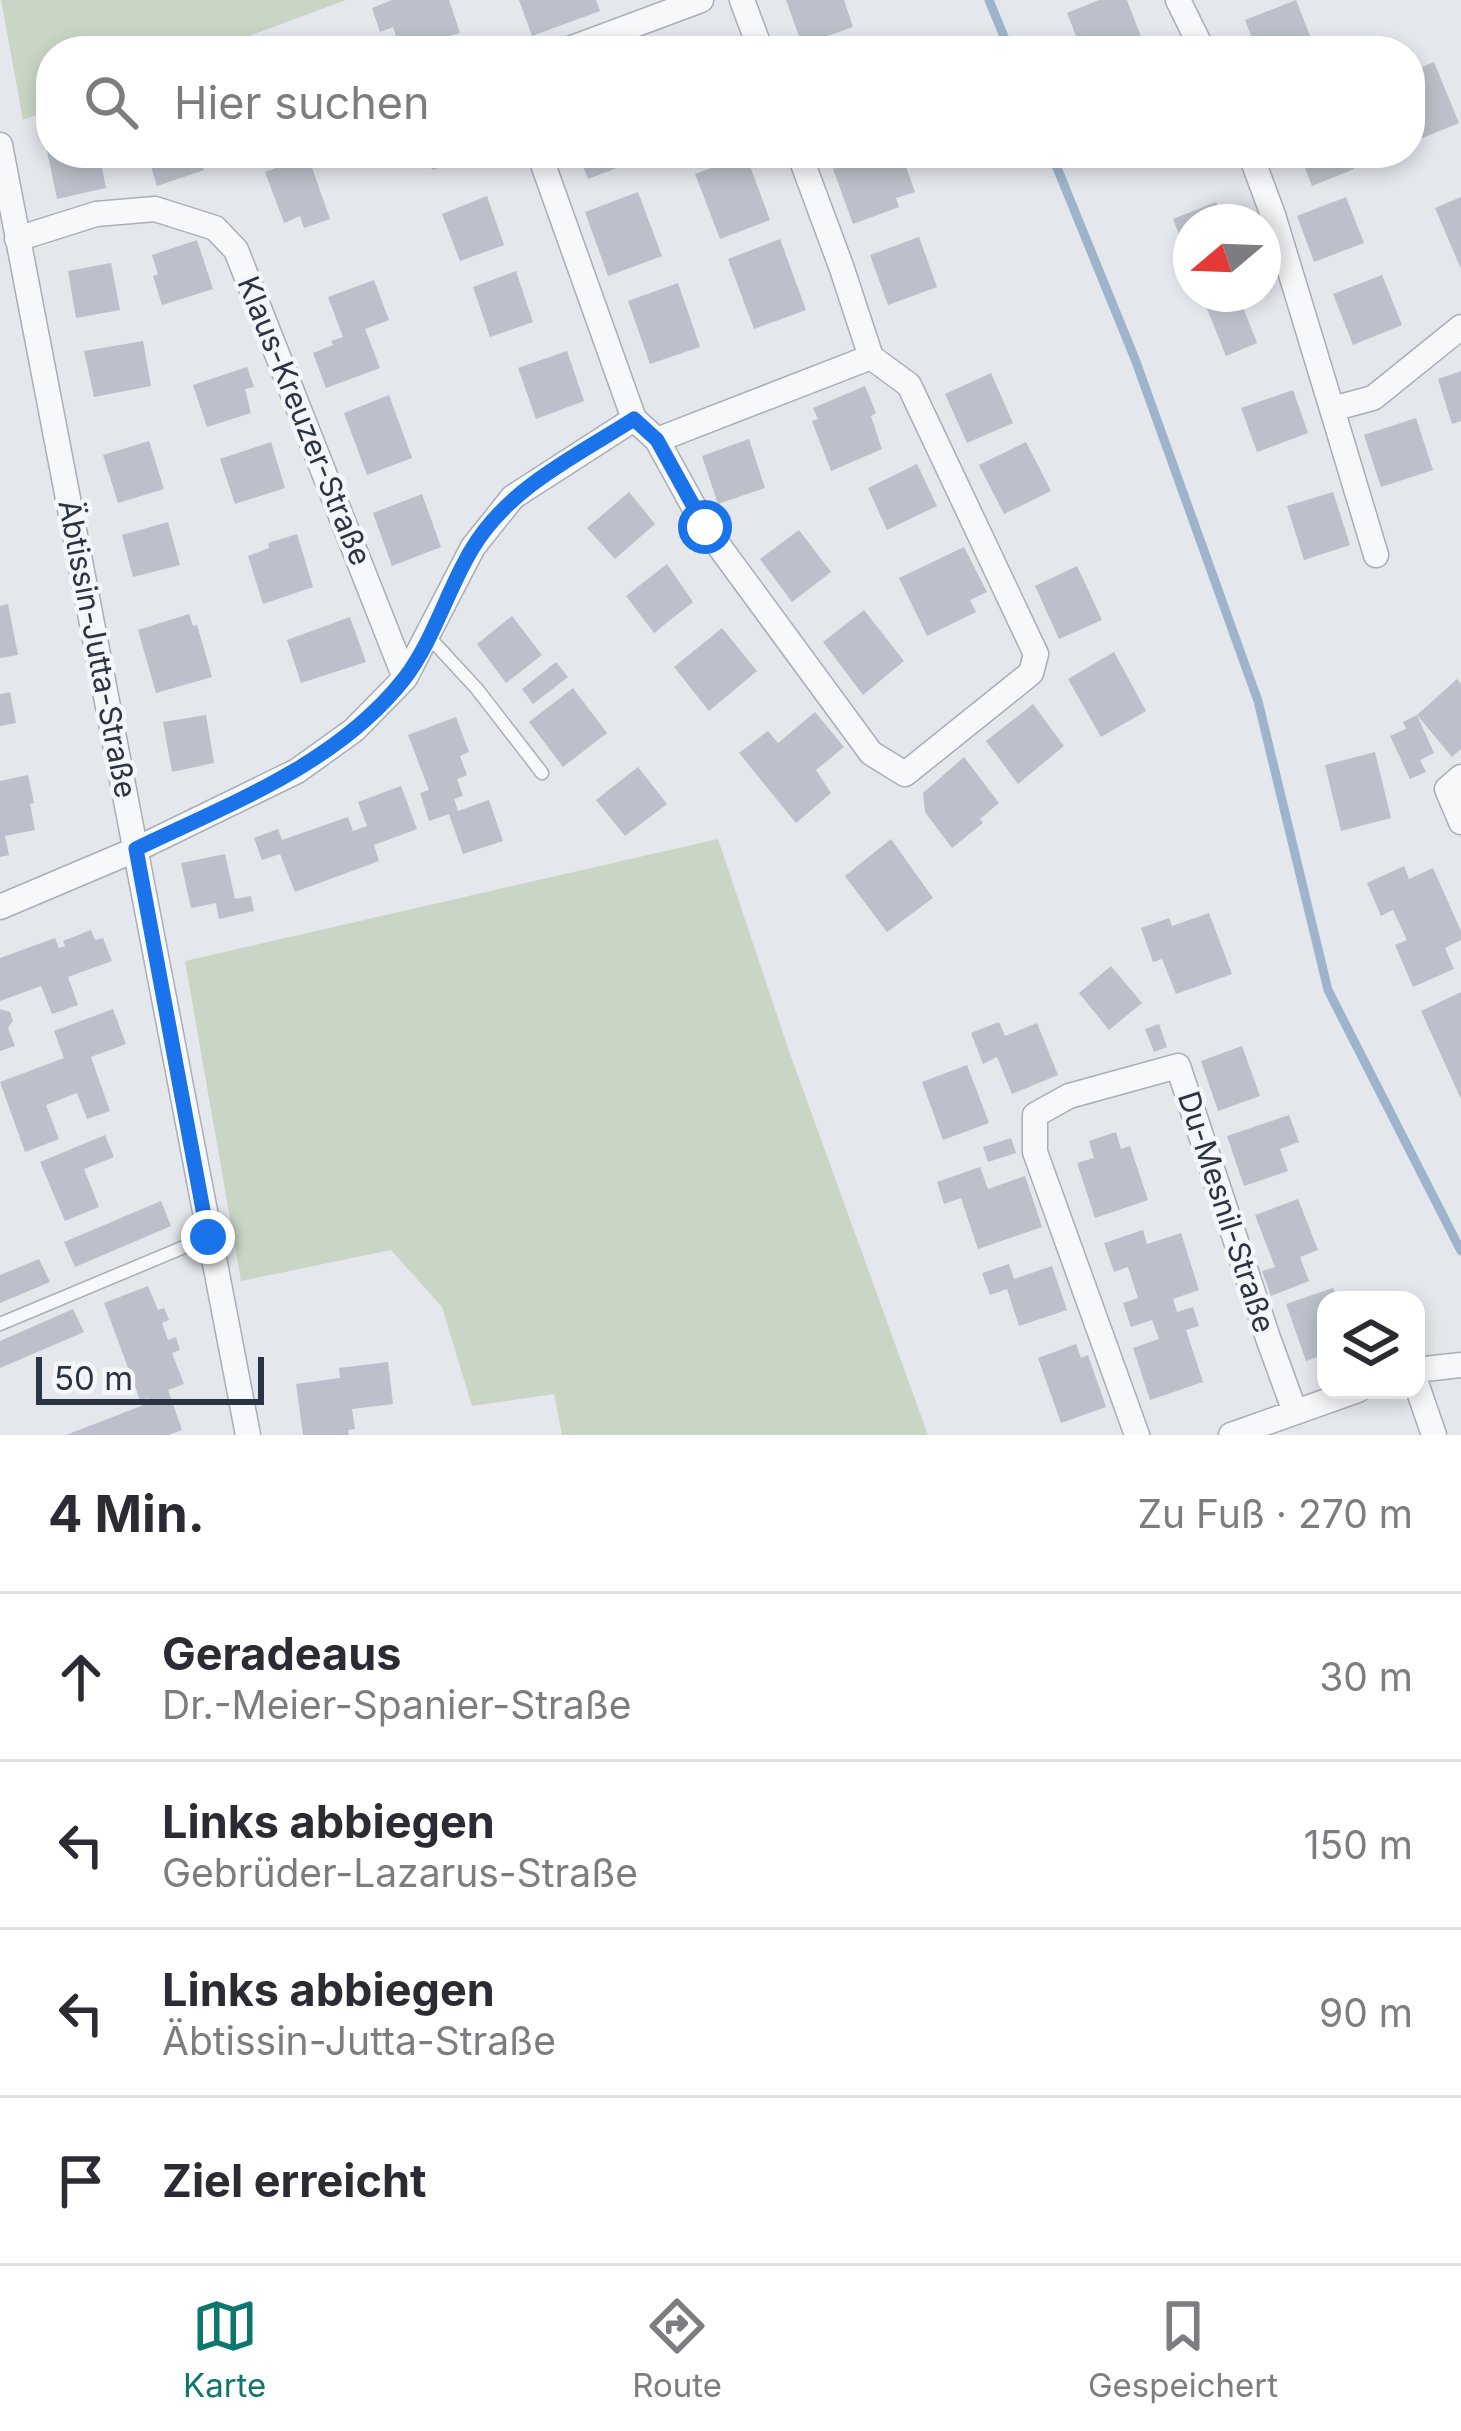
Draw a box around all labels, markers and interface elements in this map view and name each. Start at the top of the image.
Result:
search box [36,36,1425,168]
icon: search [78,69,144,135]
text: Hier suchen [174,75,430,130]
north arrow [1173,204,1281,312]
street label: Klaus-Kreuzer-Straße [230,271,379,570]
street label: Äbtissin-Jutta-Straße [51,497,145,801]
route start [678,500,732,554]
street label: Du-Mesnil-Straße [1171,1086,1283,1337]
route end [181,1210,235,1264]
map controls [1317,1291,1425,1399]
button: layers [1317,1291,1425,1399]
scale bar [36,1351,264,1404]
text: 50 m [54,1358,133,1398]
text: 4 Min. [48,1483,205,1544]
text: Zu Fuß · 270 m [1137,1490,1413,1537]
text: Geradeaus [162,1626,401,1681]
icon: ahead [48,1644,114,1710]
text: 30 m [1319,1653,1413,1700]
text: Dr.-Meier-Spanier-Straße [162,1681,631,1728]
text: Links abbiegen [162,1794,495,1849]
icon: left [48,1812,114,1878]
text: 150 m [1304,1821,1413,1868]
text: Gebrüder-Lazarus-Straße [162,1849,638,1896]
text: Links abbiegen [162,1962,495,2017]
icon: left [48,1980,114,2046]
text: 90 m [1319,1989,1413,2036]
text: Äbtissin-Jutta-Straße [162,2017,556,2064]
icon: arrive [48,2148,114,2214]
text: Ziel erreicht [162,2153,426,2208]
tab: Karte [183,2293,266,2405]
tab: Route [632,2293,722,2405]
tab: Gespeichert [1088,2293,1278,2405]

